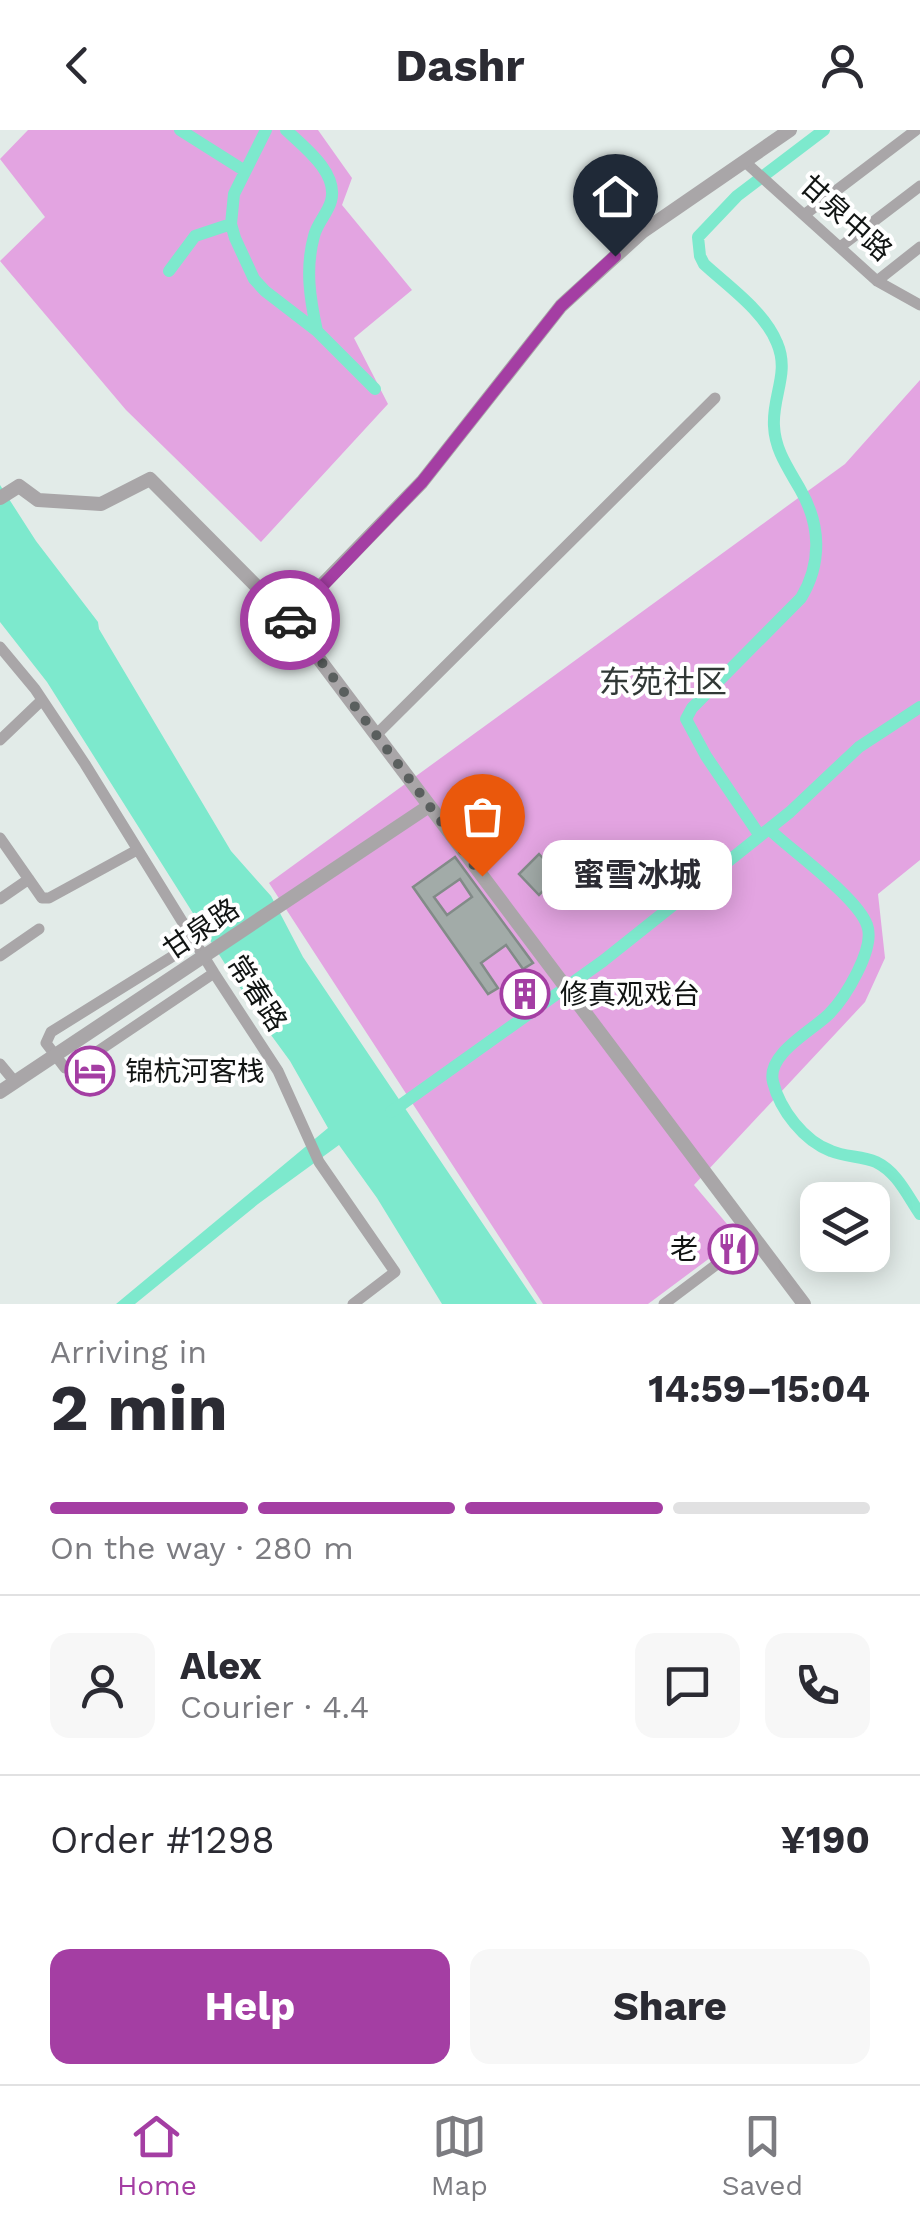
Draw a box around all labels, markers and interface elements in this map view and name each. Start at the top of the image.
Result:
icon: back [50,38,105,93]
icon: person [815,38,870,93]
text: Dashr [395,39,525,92]
pin [573,154,658,257]
street label: 甘泉中路 [793,168,899,268]
icon: home [588,169,643,224]
courier [240,570,340,670]
icon: car [263,593,318,648]
district label: 东苑社区 [599,663,727,701]
pin [440,774,525,877]
icon: bag [455,789,510,844]
callout: 蜜雪冰城 [542,841,732,911]
text: 蜜雪冰城 [573,856,701,894]
street label: 甘泉路 [157,892,245,966]
street label: 常春路 [220,949,294,1037]
building icon: 修真观戏台 [499,968,551,1020]
place label: 修真观戏台 [560,978,700,1011]
hotel icon: 锦杭河客栈 [64,1045,116,1097]
place label: 锦杭河客栈 [125,1055,265,1088]
map controls [800,1182,890,1272]
button: layers [800,1182,890,1272]
restaurant icon: 老 [707,1223,759,1275]
place label: 老 [670,1233,698,1266]
text: Arriving in [50,1333,207,1371]
text: 14:59–15:04 [648,1367,870,1411]
text: 2 min [50,1370,228,1446]
text: On the way · 280 m [50,1529,354,1567]
button: person [50,1633,155,1738]
button: chat [635,1633,740,1738]
button: phone [765,1633,870,1738]
text: Alex [180,1644,262,1688]
text: Courier · 4.4 [180,1688,369,1726]
text: Order #1298 [50,1818,275,1862]
text: ¥190 [780,1818,870,1862]
button: Help [50,1949,450,2064]
button: Share [470,1949,870,2064]
tab: Home [117,2109,197,2202]
tab: Map [431,2109,488,2202]
tab: Saved [722,2109,803,2202]

